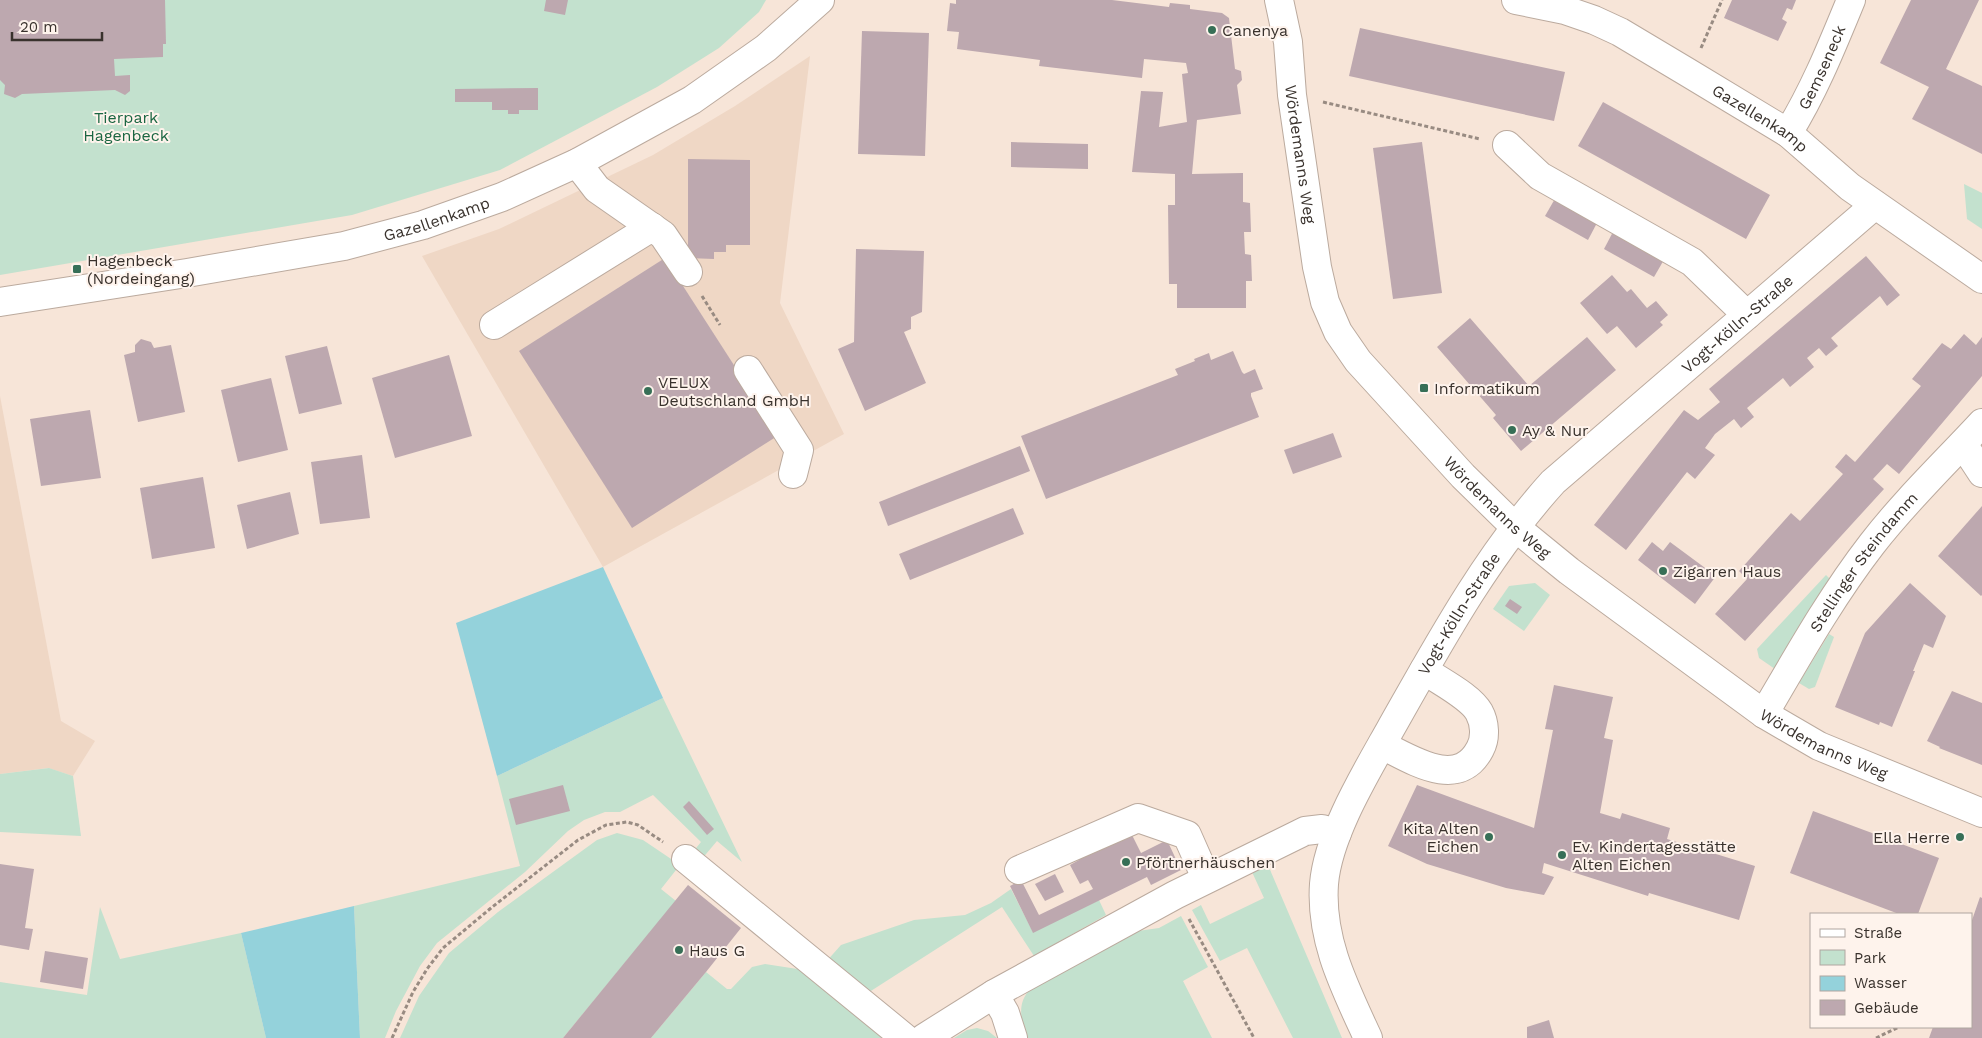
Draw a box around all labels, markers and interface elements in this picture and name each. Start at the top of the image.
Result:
scale bar [12,10,102,42]
text: 20 m [20,18,58,36]
place label: Canenya [1222,21,1288,40]
street label: Gemseneck [1794,22,1850,113]
marker: Canenya [1206,24,1218,36]
street label: Gazellenkamp [1709,81,1812,156]
street label: Wördemanns Weg [1281,84,1320,226]
park label: Tierpark Hagenbeck [83,108,169,145]
street label: Gazellenkamp [381,193,492,245]
place label: Hagenbeck (Nordeingang) [87,251,195,288]
marker: Hagenbeck (Nordeingang) [71,263,83,275]
street label: Vogt-Kölln-Straße [1678,271,1797,377]
place label: VELUX Deutschland GmbH [658,373,810,410]
place label: Informatikum [1434,379,1540,398]
marker: Informatikum [1418,382,1430,394]
marker: VELUX Deutschland GmbH [642,385,654,397]
place label: Ay & Nur [1522,421,1589,440]
marker: Ay & Nur [1506,424,1518,436]
street label: Wördemanns Weg [1440,453,1555,563]
street label: Stellinger Steindamm [1806,488,1922,636]
street label: Vogt-Kölln-Straße [1414,549,1504,679]
place label: Zigarren Haus [1673,562,1781,581]
marker: Zigarren Haus [1657,565,1669,577]
street label: Wördemanns Weg [1756,705,1891,783]
place label: Kita Alten Eichen [1403,819,1479,856]
place label: Ella Herre [1873,828,1950,847]
marker: Kita Alten Eichen [1483,831,1495,843]
marker: Ella Herre [1954,831,1966,843]
place label: Ev. Kindertagesstätte Alten Eichen [1572,837,1736,874]
marker: Ev. Kindertagesstätte Alten Eichen [1556,849,1568,861]
place label: Pförtnerhäuschen [1136,853,1275,872]
marker: Pförtnerhäuschen [1120,856,1132,868]
legend [1810,913,1972,1028]
text: Straße [1854,924,1902,942]
place label: Haus G [689,941,745,960]
marker: Haus G [673,944,685,956]
text: Park [1854,949,1887,967]
text: Wasser [1854,974,1907,992]
text: Gebäude [1854,999,1919,1017]

